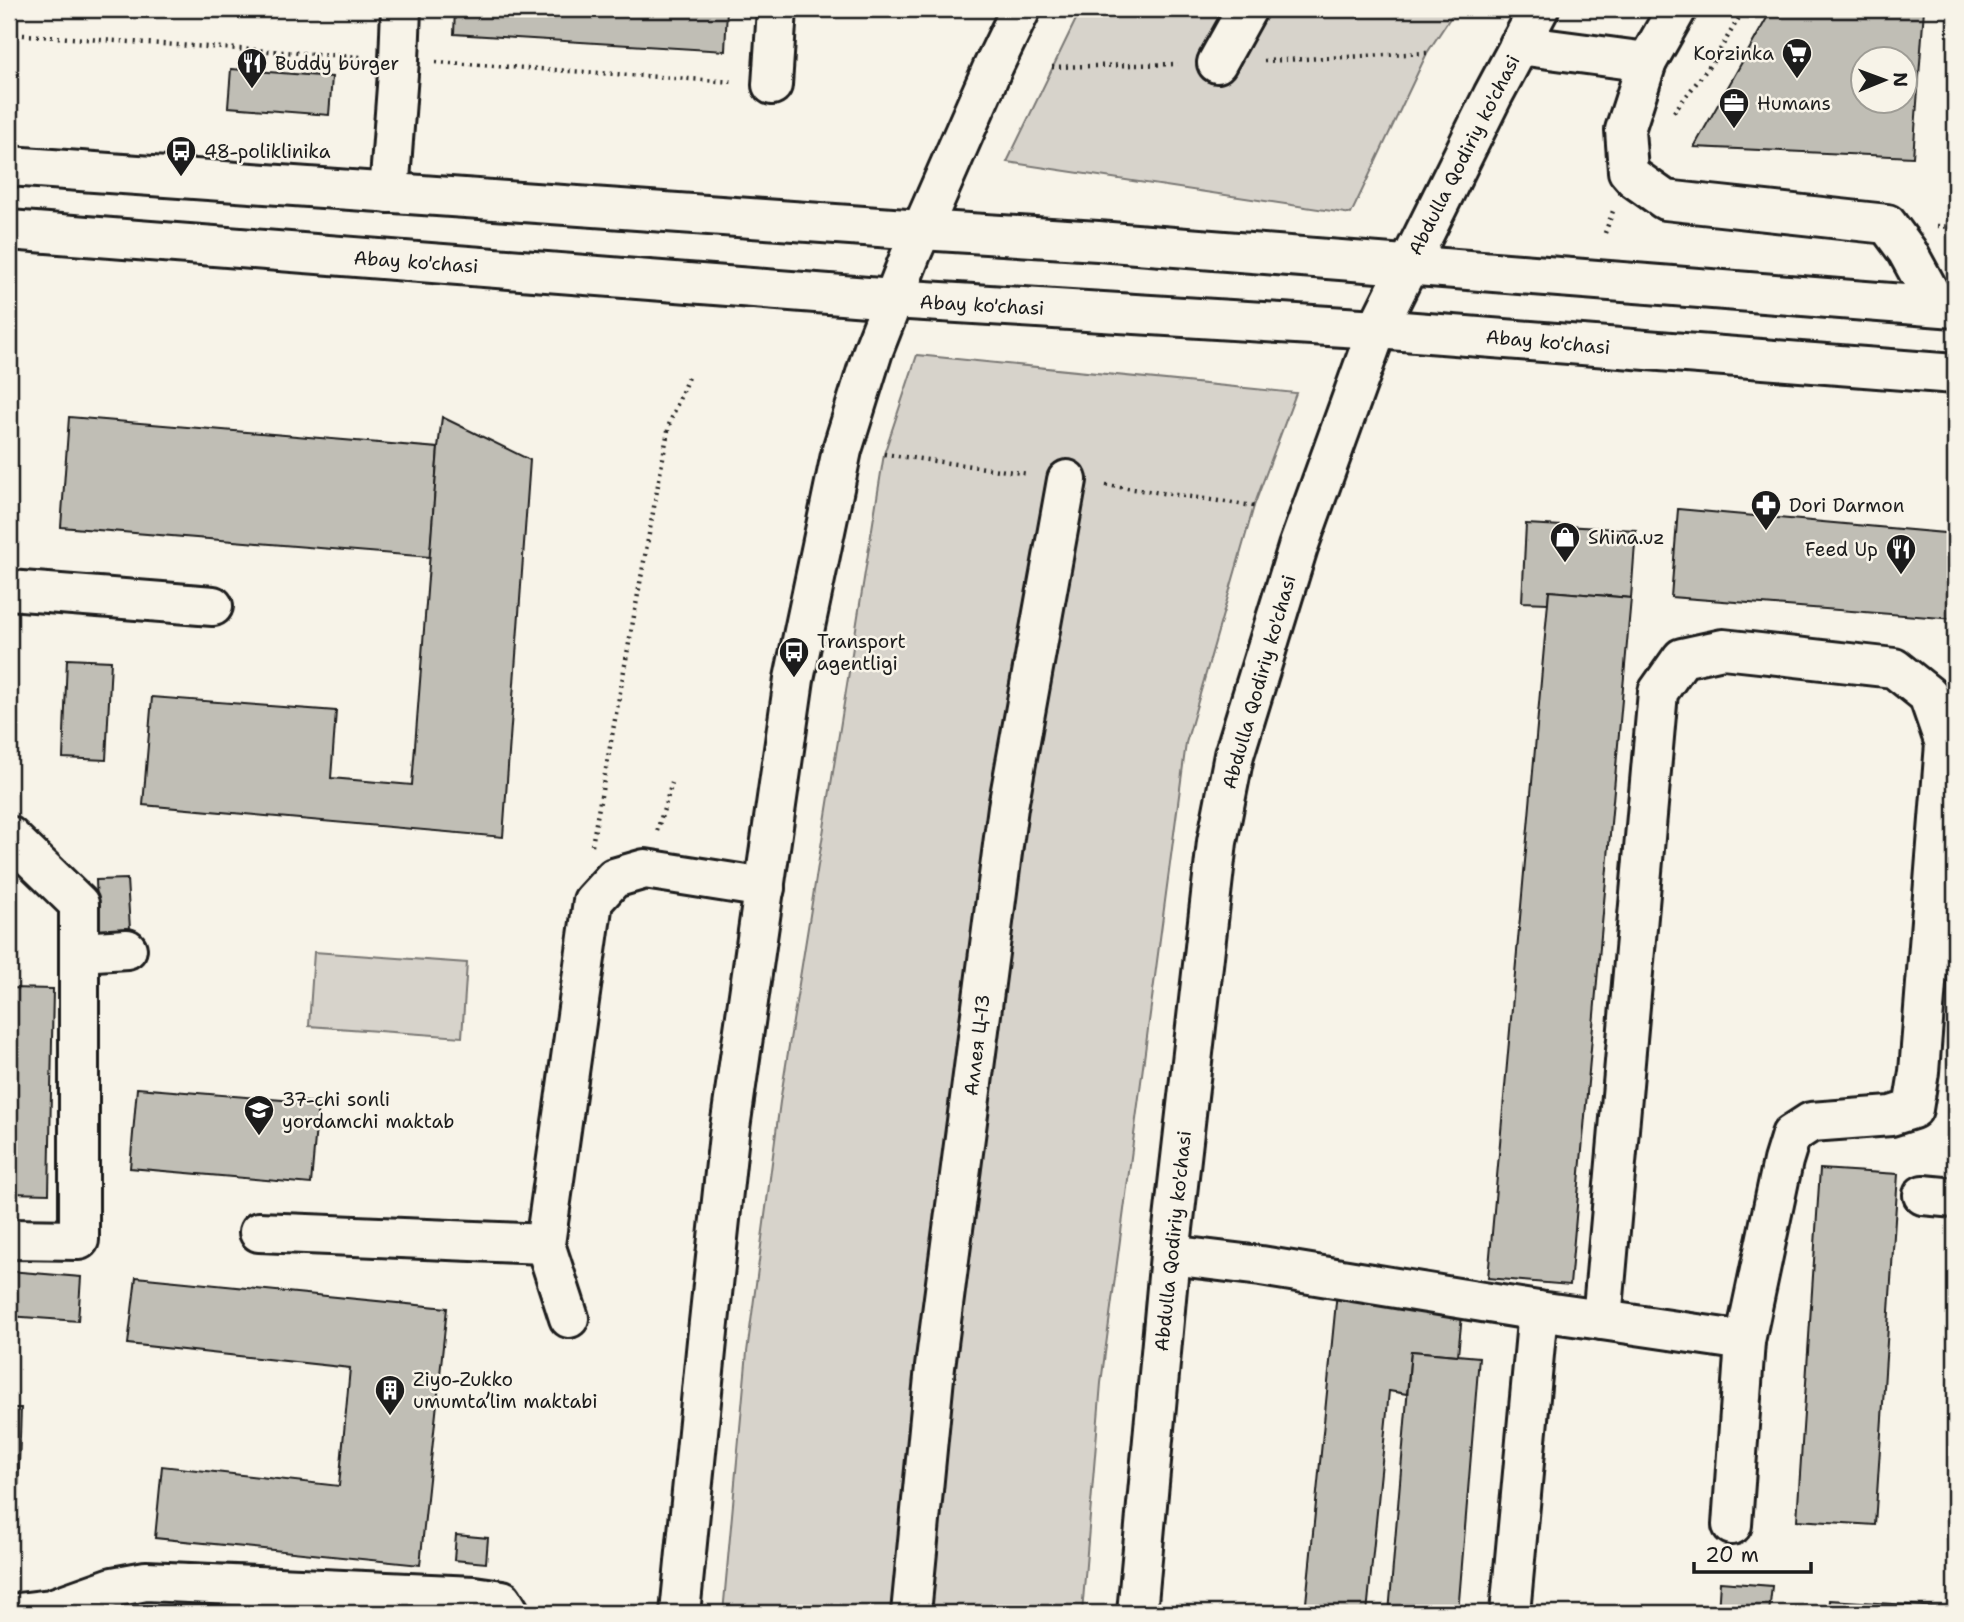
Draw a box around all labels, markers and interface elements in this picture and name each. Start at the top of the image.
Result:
supermarket icon: Korzinka [1780,36,1814,80]
place label: Korzinka [1693,41,1774,66]
restaurant icon: Buddy burger [235,46,269,90]
north arrow [1848,46,1918,116]
place label: Buddy burger [275,51,399,76]
street label: Abdulla Qodiriy ko'chasi [1403,51,1525,259]
text: N [1888,72,1913,87]
office icon: Humans [1717,86,1751,130]
place label: Humans [1757,91,1831,116]
bus stop icon: 48-poliklinika [164,134,198,178]
place label: 48-poliklinika [204,139,331,164]
street label: Abay ko'chasi [353,245,479,279]
street label: Abay ko'chasi [919,289,1045,321]
street label: Abay ko'chasi [1485,324,1611,360]
pharmacy icon: Dori Darmon [1749,488,1783,532]
place label: Dori Darmon [1789,493,1904,518]
shop icon: Shina.uz [1548,520,1582,564]
place label: Shina.uz [1588,525,1664,550]
restaurant icon: Feed Up [1884,532,1918,576]
place label: Feed Up [1805,537,1878,562]
street label: Abdulla Qodiriy ko'chasi [1216,572,1302,792]
place label: Transport agentligi [817,629,906,676]
bus stop icon: Transport agentligi [777,635,811,679]
street label: Аллея Ц-13 [958,993,996,1097]
place label: 37-chi sonli yordamchi maktab [282,1087,455,1134]
school or university icon: 37-chi sonli yordamchi maktab [242,1093,276,1137]
street label: Abdulla Qodiriy ko'chasi [1149,1129,1197,1353]
place label: Ziyo-Zukko umumta’lim maktabi [413,1367,598,1414]
building icon: Ziyo-Zukko umumta’lim maktabi [373,1373,407,1417]
scale bar [1694,1531,1812,1575]
text: 20 m [1705,1541,1759,1569]

